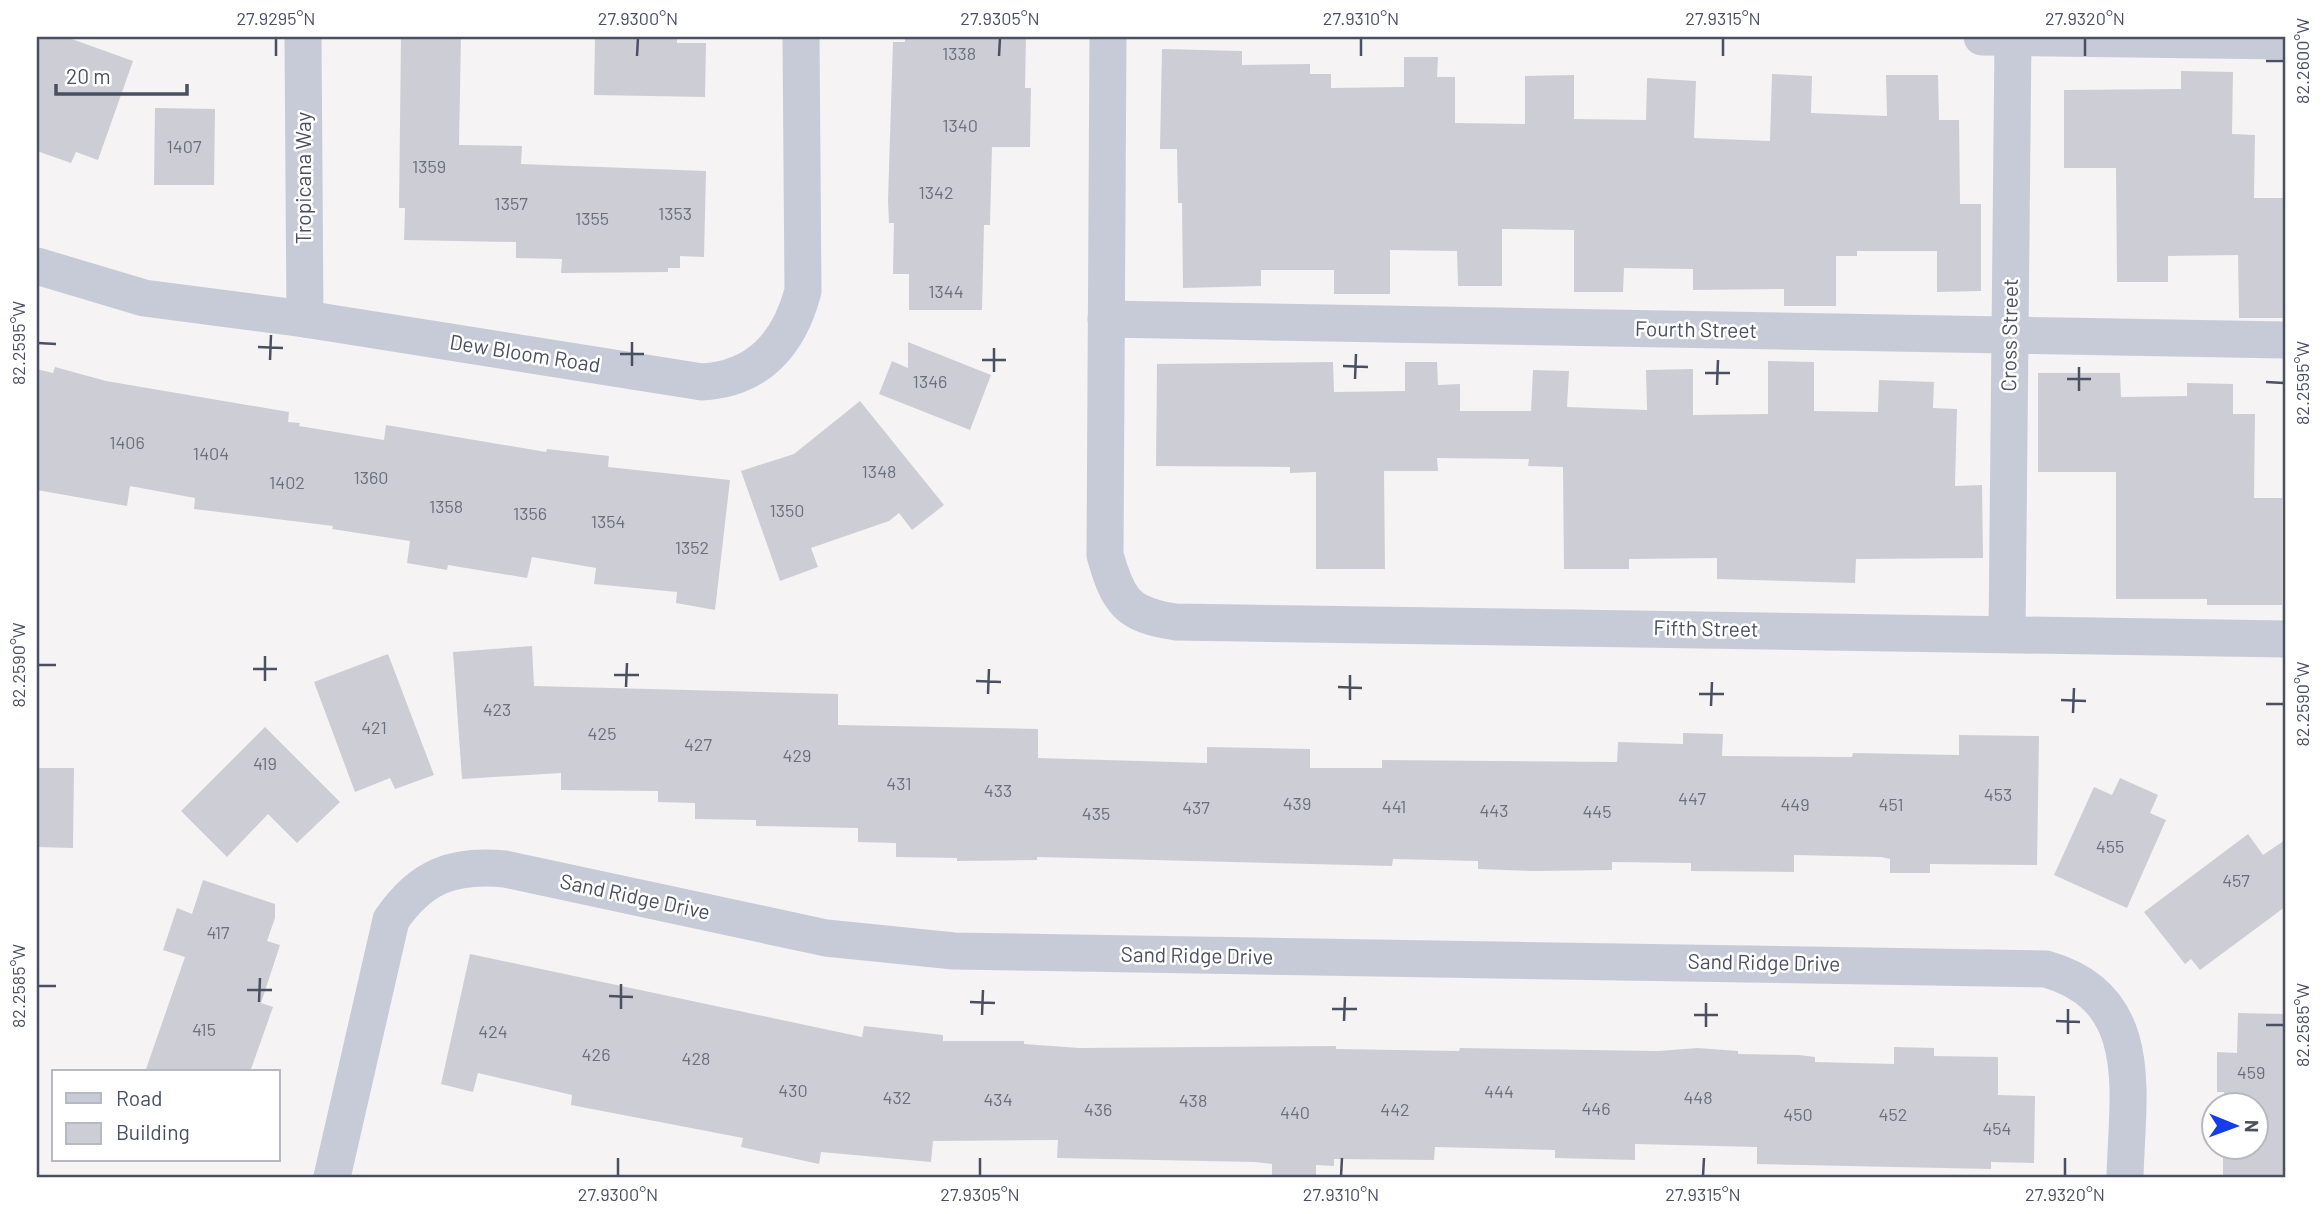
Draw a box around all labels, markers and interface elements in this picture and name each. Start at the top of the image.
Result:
text: 27.9295°N [236,7,316,29]
text: 27.9300°N [598,7,678,29]
text: 27.9305°N [960,7,1040,29]
text: 27.9310°N [1323,7,1399,29]
text: 27.9315°N [1685,7,1761,29]
text: 27.9320°N [2045,7,2125,29]
text: 82.2600°W [2291,18,2313,104]
house number: 1338 [942,42,976,64]
scale bar [56,52,187,96]
text: 20 m [66,63,111,88]
street label: Tropicana Way [290,111,315,244]
house number: 1340 [942,114,978,136]
house number: 1407 [167,135,202,157]
house number: 1359 [412,155,446,177]
house number: 1342 [918,181,954,203]
house number: 1357 [494,192,528,214]
house number: 1353 [658,202,692,224]
house number: 1355 [575,207,609,229]
street label: Cross Street [1995,278,2022,392]
house number: 1344 [928,280,964,302]
text: 82.2595°W [7,301,29,385]
street label: Fourth Street [1635,315,1757,342]
street label: Dew Bloom Road [448,328,602,377]
text: 82.2595°W [2291,341,2313,425]
house number: 1346 [913,370,947,392]
house number: 1406 [109,431,145,453]
house number: 1404 [193,442,229,464]
house number: 1348 [862,460,896,482]
house number: 1360 [353,466,389,488]
house number: 1402 [269,471,305,493]
house number: 1358 [429,495,463,517]
house number: 1350 [770,499,805,521]
house number: 1356 [513,502,547,524]
house number: 1354 [591,510,625,532]
house number: 1352 [675,536,709,558]
street label: Fifth Street [1653,614,1759,641]
text: 82.2590°W [7,622,29,708]
text: 82.2590°W [2291,661,2313,747]
house number: 423 [483,698,511,720]
house number: 421 [361,716,387,738]
house number: 425 [588,722,616,744]
house number: 427 [684,733,713,755]
house number: 429 [783,744,811,766]
house number: 419 [253,752,277,774]
house number: 431 [886,772,912,794]
house number: 433 [984,779,1012,801]
house number: 453 [1984,783,2012,805]
house number: 447 [1678,787,1706,809]
house number: 439 [1283,792,1311,814]
house number: 449 [1780,793,1810,815]
house number: 451 [1879,793,1903,815]
house number: 441 [1382,795,1406,817]
house number: 437 [1182,796,1210,818]
house number: 443 [1479,799,1509,821]
house number: 445 [1582,800,1612,822]
house number: 435 [1082,802,1110,824]
house number: 455 [2096,835,2124,857]
street label: Sand Ridge Drive [558,867,713,924]
house number: 457 [2222,869,2250,891]
house number: 417 [206,921,230,943]
street label: Sand Ridge Drive [1120,941,1274,968]
text: 82.2585°W [7,944,29,1028]
street label: Sand Ridge Drive [1687,948,1841,975]
text: 82.2585°W [2291,983,2313,1067]
house number: 415 [192,1018,216,1040]
house number: 424 [478,1020,508,1042]
house number: 426 [582,1043,610,1065]
house number: 428 [682,1047,710,1069]
house number: 459 [2237,1061,2265,1083]
legend [52,1070,280,1162]
house number: 430 [778,1079,808,1101]
house number: 444 [1484,1080,1514,1102]
text: Road [116,1085,162,1110]
house number: 432 [883,1086,911,1108]
house number: 448 [1683,1086,1713,1108]
house number: 434 [983,1088,1013,1110]
house number: 438 [1179,1089,1207,1111]
north arrow [2200,1092,2270,1162]
house number: 446 [1581,1097,1611,1119]
house number: 436 [1084,1098,1112,1120]
house number: 442 [1380,1098,1410,1120]
house number: 440 [1280,1101,1310,1123]
house number: 450 [1783,1103,1813,1125]
house number: 452 [1879,1103,1907,1125]
house number: 454 [1982,1117,2012,1139]
text: Building [116,1119,190,1144]
text: N [2241,1120,2264,1133]
text: 27.9300°N [578,1183,658,1205]
text: 27.9305°N [940,1183,1020,1205]
text: 27.9310°N [1303,1183,1379,1205]
text: 27.9315°N [1665,1183,1741,1205]
text: 27.9320°N [2025,1183,2105,1205]

